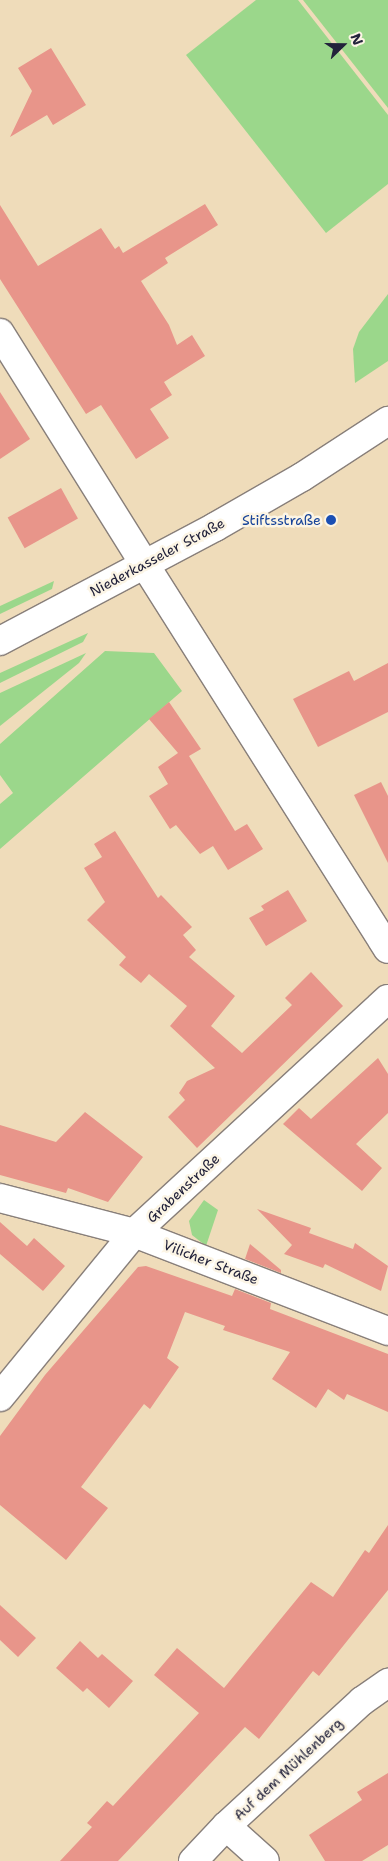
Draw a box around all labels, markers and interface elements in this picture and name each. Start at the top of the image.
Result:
north arrow [318,20,368,70]
text: N [346,31,367,48]
place label: Stiftsstraße [242,512,321,528]
street label: Niederkasseler Straße [87,514,227,600]
marker: Stiftsstraße [325,514,337,526]
street label: Grabenstraße [143,1150,223,1226]
street label: Vilicher Straße [161,1236,261,1288]
street label: Auf dem Mühlenberg [230,1714,346,1824]

